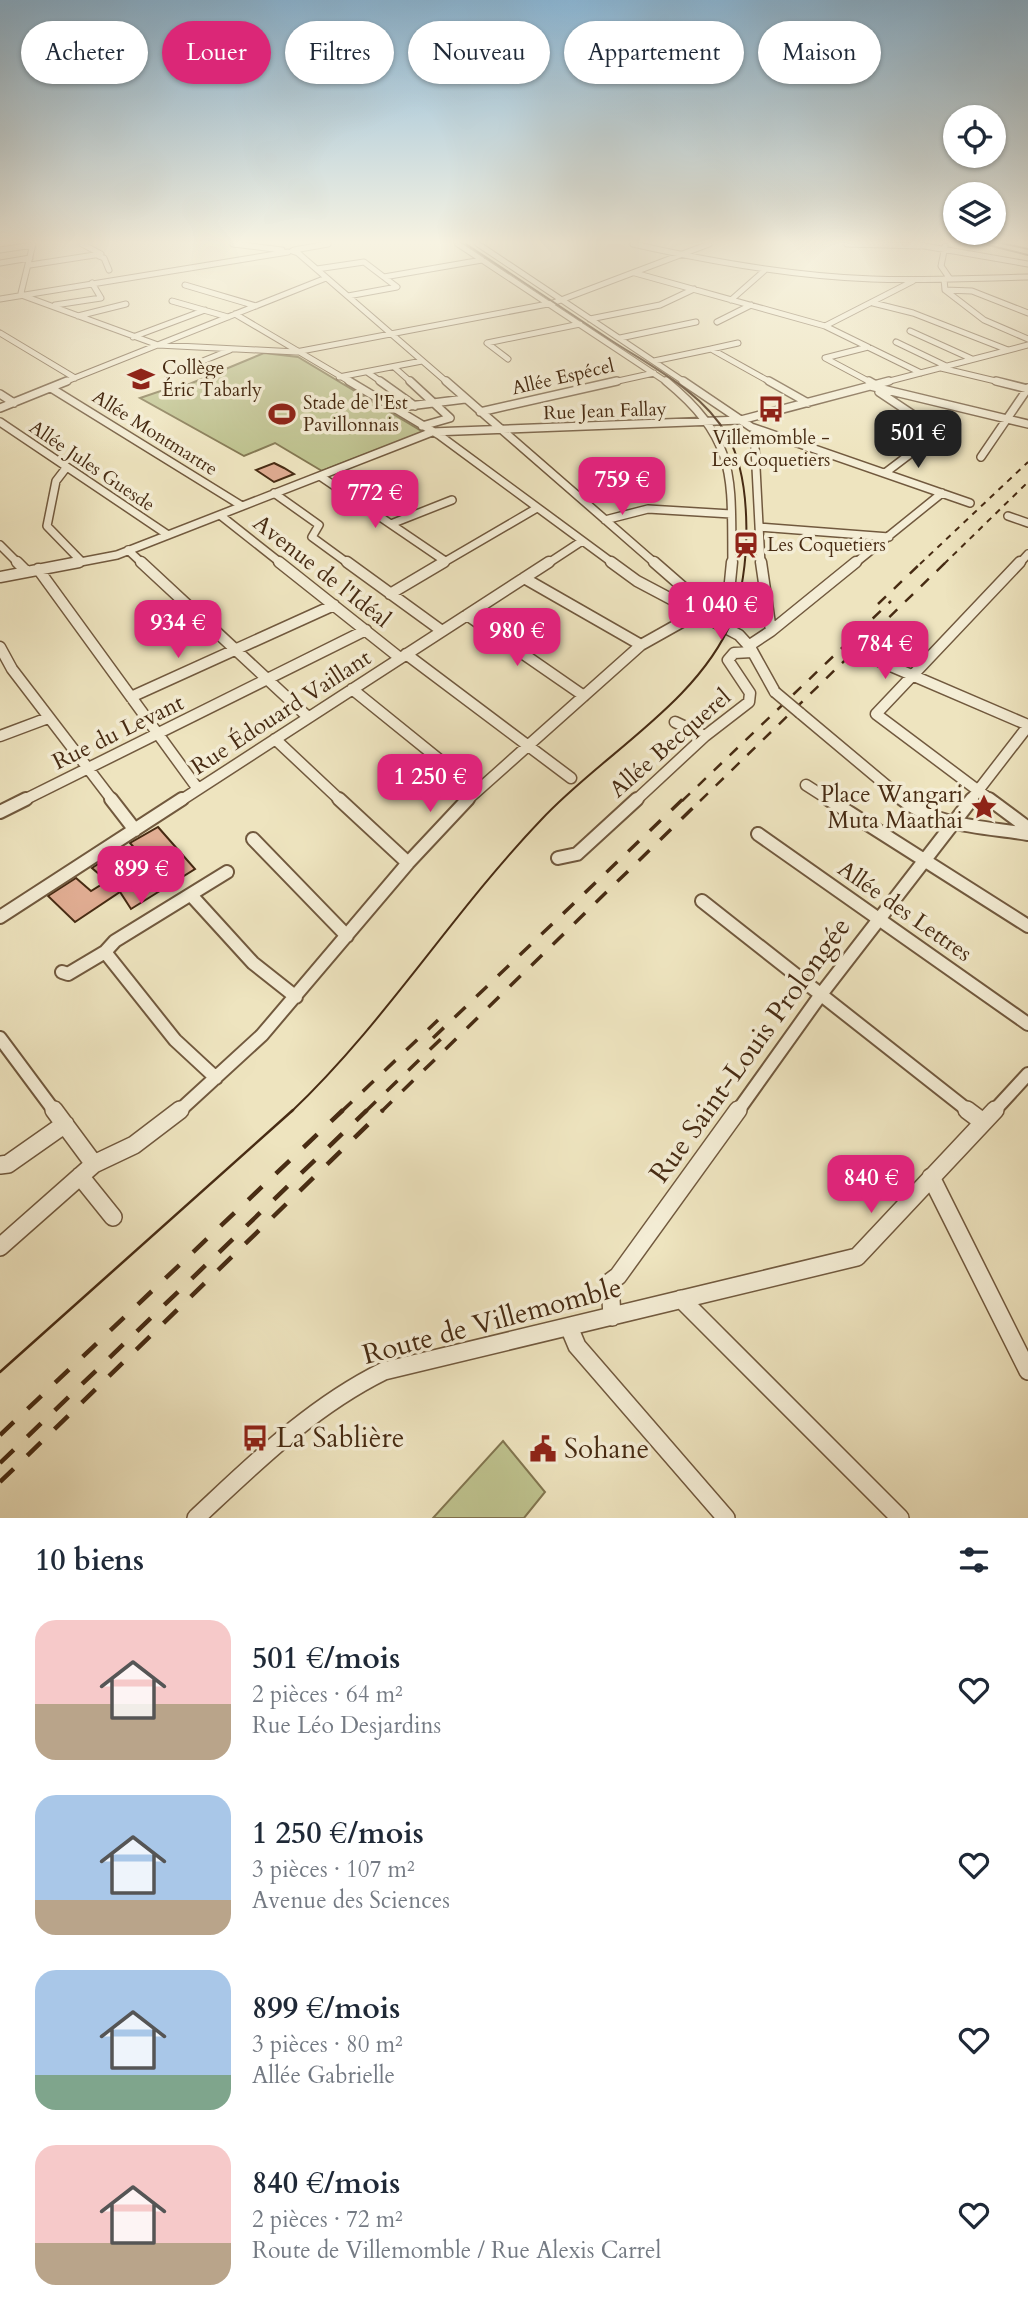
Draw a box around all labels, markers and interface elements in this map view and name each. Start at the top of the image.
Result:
chip: Acheter [21,21,148,84]
chip: Louer [162,21,271,84]
chip: Filtres [285,21,394,84]
chip: Nouveau [408,21,550,84]
chip: Appartement [564,21,744,84]
chip: Maison [758,21,881,84]
map controls [943,105,1006,245]
button: locate [943,105,1006,168]
button: layers [943,182,1006,245]
street label: Allée Espécel [509,353,617,401]
place label: Collège Éric Tabarly [162,355,262,403]
school or university icon: Collège Éric Tabarly [126,364,156,394]
street label: Allée Montmartre [87,384,223,482]
place label: Stade de l'Est Pavillonnais [303,390,408,438]
bus stop icon: Villemomble - Les Coquetiers [756,394,786,424]
street label: Rue Jean Fallay [543,396,667,426]
sports icon: Stade de l'Est Pavillonnais [267,399,297,429]
pin: 501 € [869,410,967,470]
street label: Allée Jules Guesde [24,414,160,518]
text: 501 € [890,417,946,448]
place label: Villemomble - Les Coquetiers [712,425,830,473]
pin: 759 € [573,458,671,517]
text: 759 € [594,464,650,495]
pin: 772 € [326,470,424,530]
text: 772 € [347,477,403,508]
street label: Avenue de l'Idéal [247,507,397,635]
station icon: Les Coquetiers [731,530,761,560]
place label: Les Coquetiers [767,532,886,558]
pin: 1 040 € [656,582,786,642]
text: 1 040 € [684,589,758,620]
pin: 934 € [129,600,227,660]
text: 934 € [150,607,206,638]
pin: 980 € [468,608,566,668]
text: 980 € [489,615,545,646]
pin: 784 € [836,622,934,681]
text: 784 € [857,628,913,659]
street label: Rue Édouard Vaillant [185,642,377,782]
street label: Allée Becquerel [603,681,738,804]
street label: Rue du Levant [47,687,189,777]
pin: 1 250 € [365,754,495,814]
text: 1 250 € [393,761,467,792]
place label: Place Wangari Muta Maathai [820,779,963,836]
place icon: Place Wangari Muta Maathai [969,792,999,822]
pin: 899 € [92,846,190,906]
text: 899 € [113,853,169,884]
street label: Allée des Lettres [832,853,978,969]
street label: Rue Saint-Louis Prolongée [641,910,859,1190]
pin: 840 € [822,1156,920,1215]
text: 840 € [843,1162,899,1193]
street label: Route de Villemomble [358,1268,626,1374]
place label: La Sablière [276,1419,404,1457]
bus stop icon: La Sablière [240,1423,270,1453]
place label: Sohane [564,1430,649,1468]
public building icon: Sohane [528,1434,558,1464]
text: 10 biens [35,1540,144,1581]
icon: filters [955,1541,993,1579]
text: 501 €/mois [252,1638,400,1679]
icon: home [91,1648,175,1732]
icon: heart [955,1671,993,1709]
text: 2 pièces · 64 m² [252,1679,403,1710]
text: Rue Léo Desjardins [252,1710,441,1741]
text: 1 250 €/mois [252,1813,424,1854]
icon: home [91,1823,175,1907]
icon: heart [955,1846,993,1884]
text: 3 pièces · 107 m² [252,1854,415,1885]
text: Avenue des Sciences [252,1885,450,1916]
text: 899 €/mois [252,1988,400,2029]
icon: home [91,1998,175,2082]
icon: heart [955,2021,993,2059]
text: 3 pièces · 80 m² [252,2029,403,2060]
text: Allée Gabrielle [252,2060,395,2091]
text: 840 €/mois [252,2163,400,2204]
icon: home [91,2173,175,2257]
icon: heart [955,2196,993,2234]
text: 2 pièces · 72 m² [252,2204,403,2235]
text: Route de Villemomble / Rue Alexis Carrel [252,2235,661,2266]

